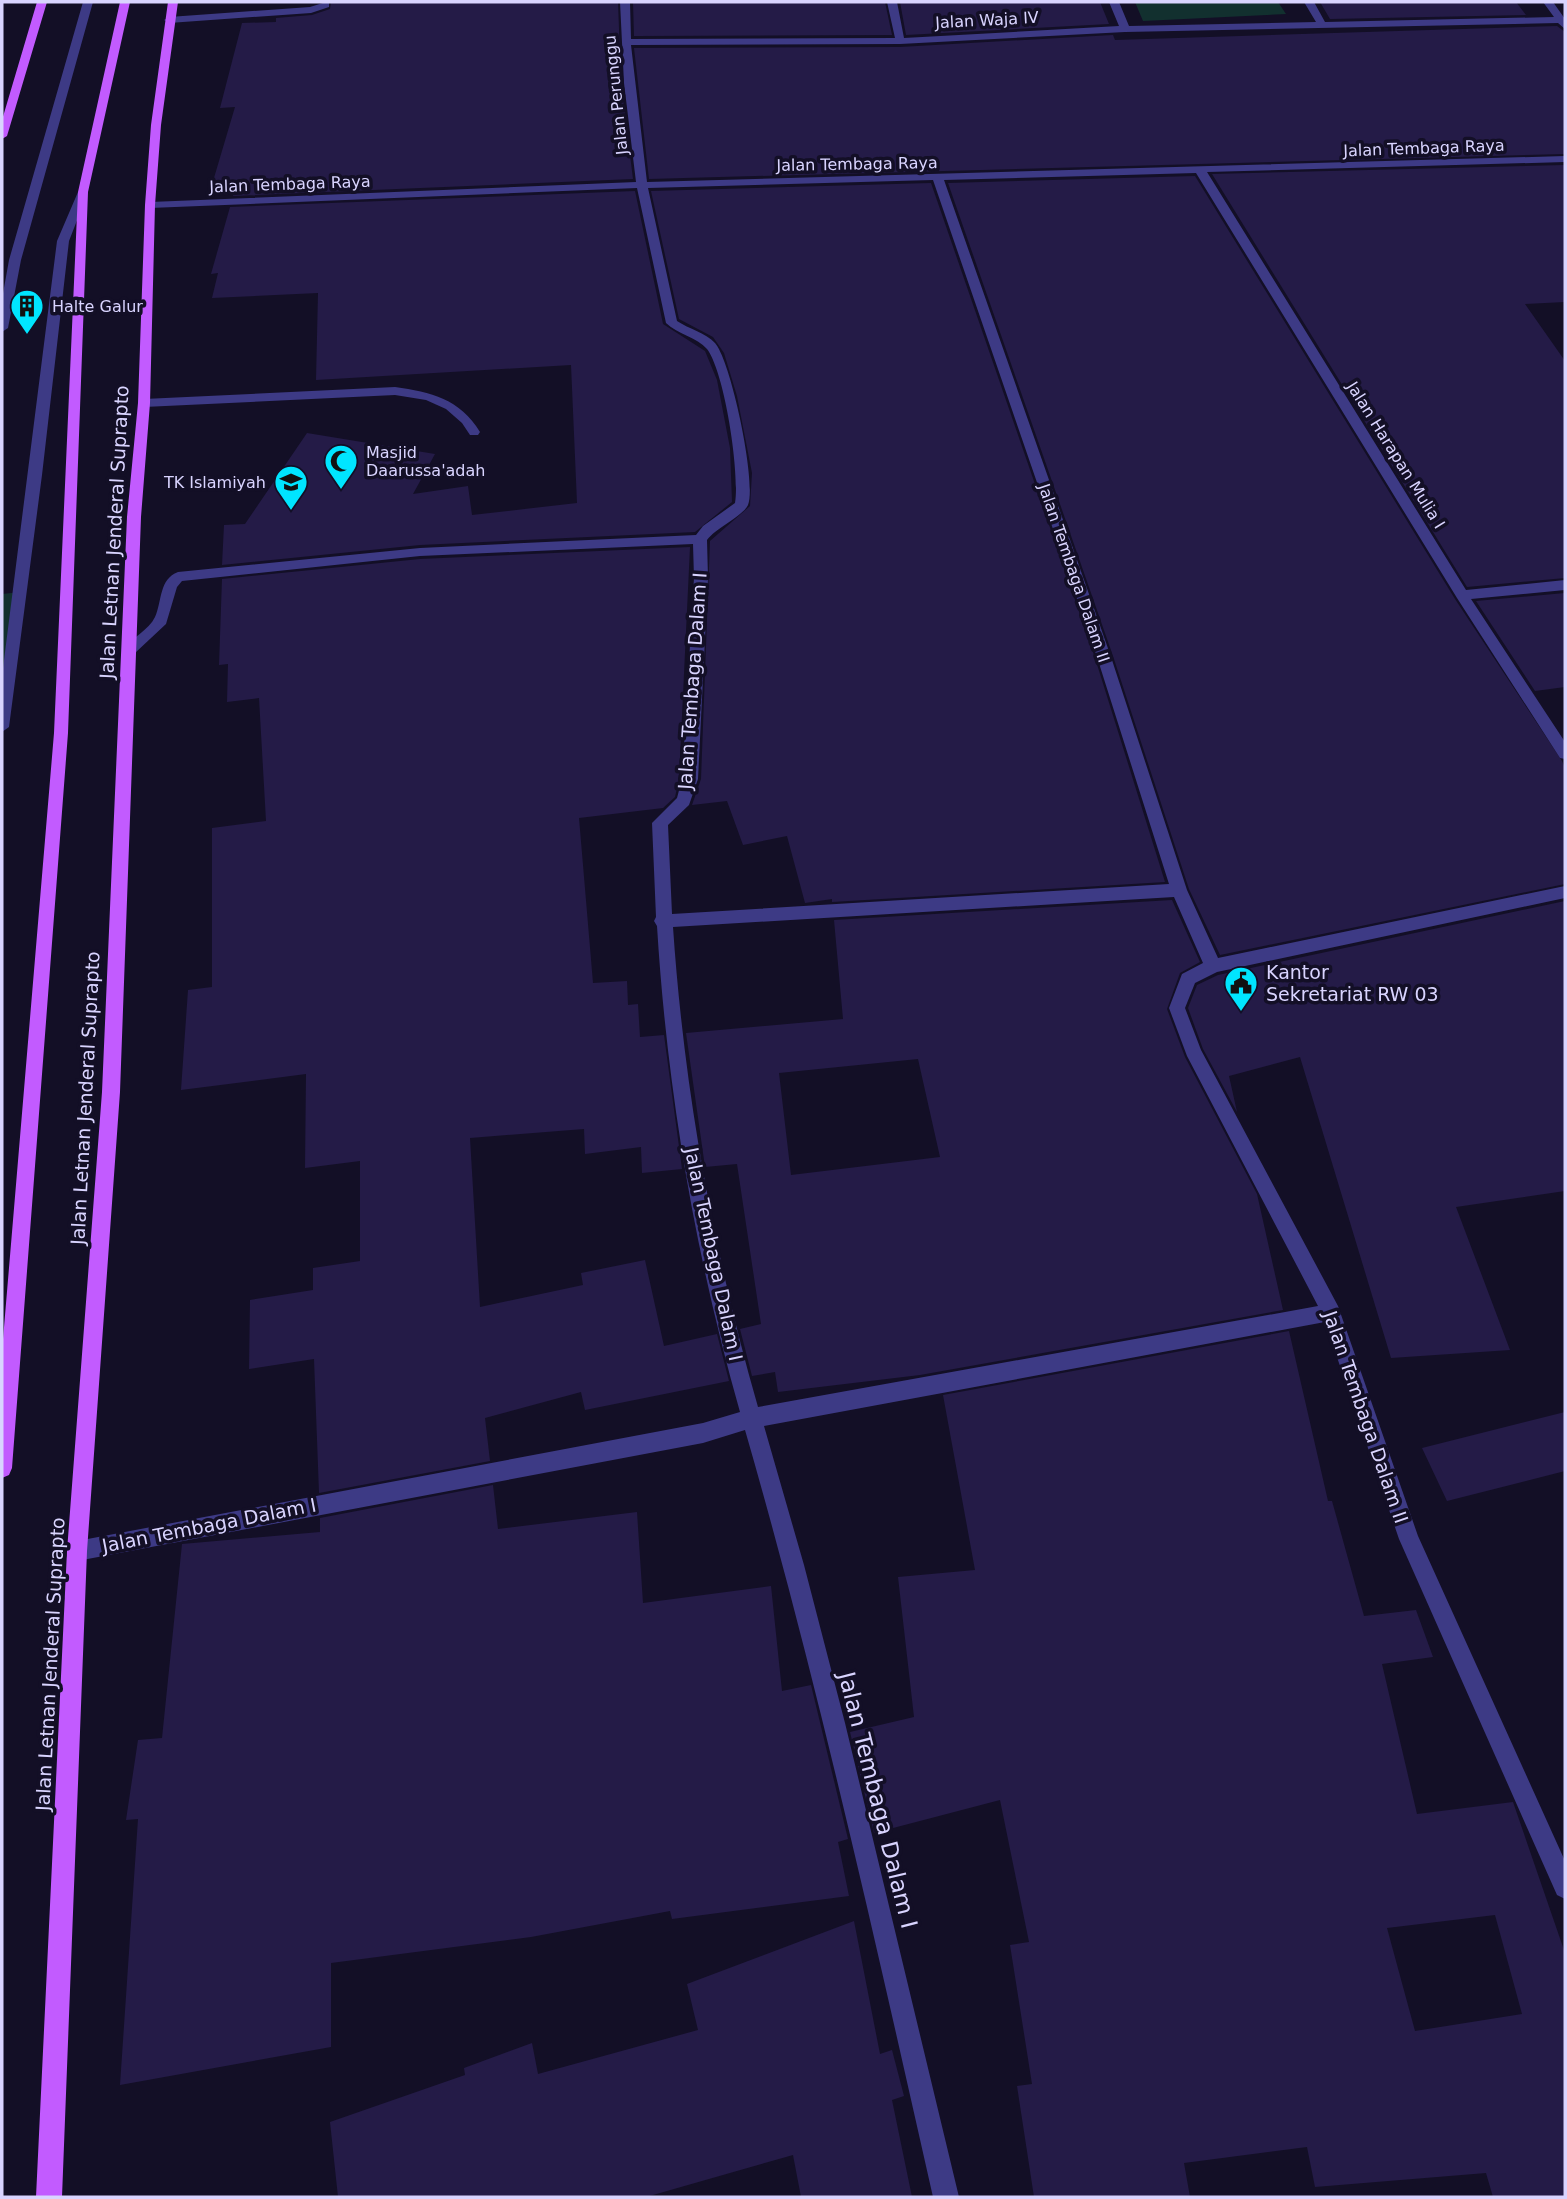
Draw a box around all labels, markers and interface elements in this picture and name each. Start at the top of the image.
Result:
street label: Jalan Waja IV [934,8,1039,32]
street label: Jalan Perunggu [600,34,632,157]
street label: Jalan Tembaga Raya [1342,136,1505,160]
street label: Jalan Tembaga Raya [775,153,938,175]
street label: Jalan Tembaga Raya [208,172,371,196]
building icon: Halte Galur [8,287,46,336]
place label: Halte Galur [52,297,143,316]
street label: Jalan Harapan Mulia I [1342,377,1449,532]
street label: Jalan Letnan Jenderal Suprapto [95,385,133,680]
mosque icon: Masjid Daarussa'adah [322,442,360,491]
place label: Masjid Daarussa'adah [366,443,485,480]
school or university icon: TK Islamiyah [272,463,310,512]
place label: TK Islamiyah [163,473,266,492]
street label: Jalan Tembaga Dalam II [1034,480,1114,665]
street label: Jalan Tembaga Dalam I [673,572,711,791]
street label: Jalan Letnan Jenderal Suprapto [66,951,104,1246]
place label: Kantor Sekretariat RW 03 [1266,961,1439,1005]
public building icon: Kantor Sekretariat RW 03 [1222,964,1260,1013]
street label: Jalan Tembaga Dalam I [680,1144,747,1363]
street label: Jalan Tembaga Dalam II [1319,1307,1413,1526]
street label: Jalan Tembaga Dalam I [99,1493,318,1557]
street label: Jalan Letnan Jenderal Suprapto [31,1517,69,1812]
street label: Jalan Tembaga Dalam I [833,1667,922,1931]

